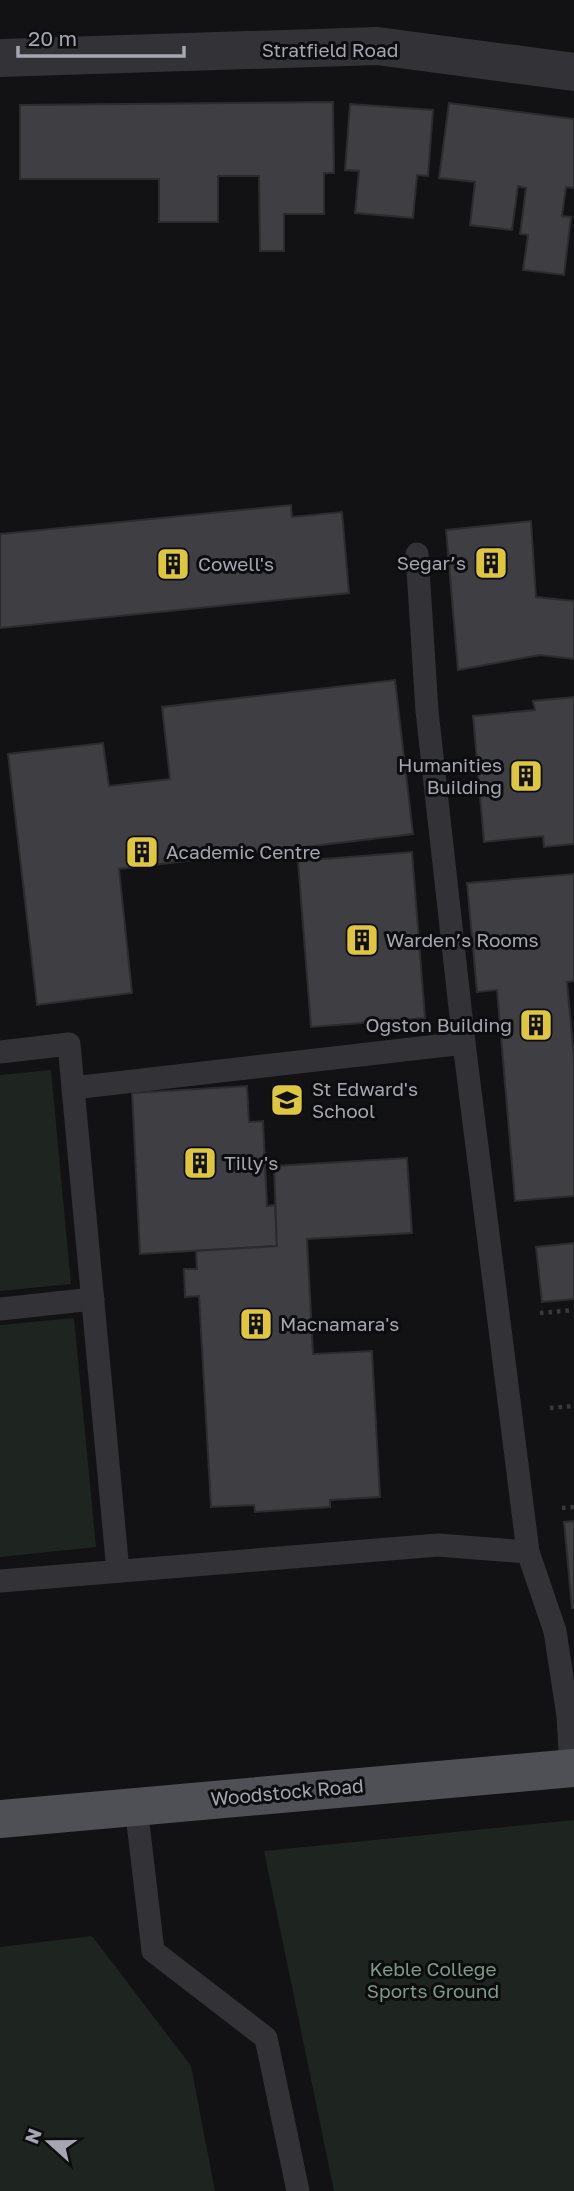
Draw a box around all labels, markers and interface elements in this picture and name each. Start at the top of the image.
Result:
scale bar [18,14,184,58]
text: 20 m [28,25,77,51]
street label: Stratfield Road [262,38,398,61]
building icon: Segar’s [472,544,510,582]
building icon: Cowell's [154,545,192,583]
place label: Segar’s [397,551,466,574]
place label: Cowell's [198,552,274,575]
place label: Humanities Building [398,753,502,798]
building icon: Humanities Building [507,757,545,795]
building icon: Academic Centre [123,833,161,871]
place label: Academic Centre [166,840,321,863]
building icon: Warden’s Rooms [343,921,381,959]
place label: Warden’s Rooms [386,928,539,951]
building icon: Ogston Building [517,1006,555,1044]
place label: Ogston Building [365,1013,512,1036]
place label: St Edward's School [312,1077,418,1122]
school or university icon: St Edward's School [268,1081,306,1119]
building icon: Tilly's [181,1144,219,1182]
place label: Tilly's [224,1151,278,1174]
building icon: Macnamara's [237,1305,275,1343]
place label: Macnamara's [280,1312,399,1335]
street label: Woodstock Road [210,1773,364,1810]
park label: Keble College Sports Ground [367,1957,499,2002]
north arrow [14,2107,84,2177]
text: N [19,2125,46,2147]

